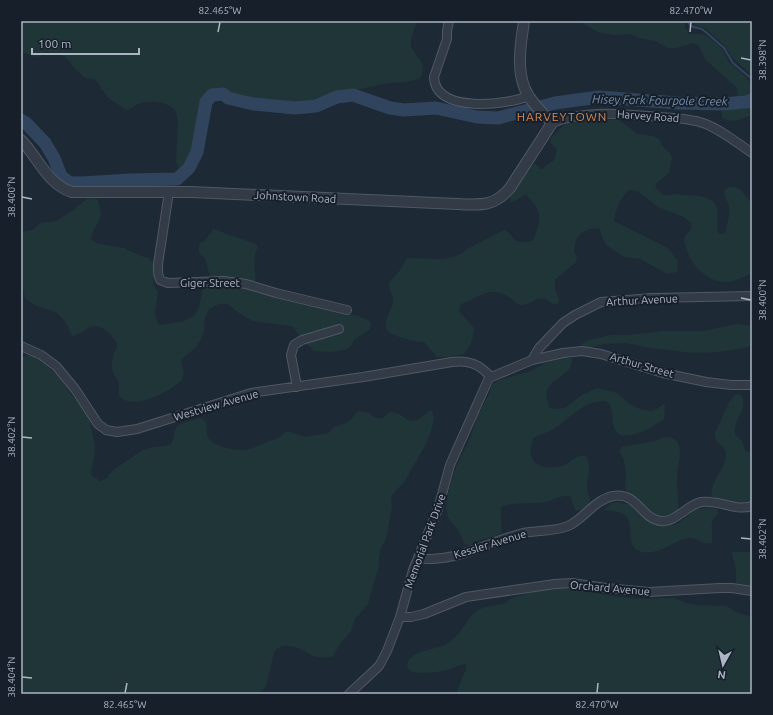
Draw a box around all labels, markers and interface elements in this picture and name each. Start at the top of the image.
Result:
text: 82.465°W [198,5,242,16]
text: 82.470°W [669,5,713,16]
scale bar [32,30,139,56]
text: 100 m [38,37,71,50]
text: 38.398°N [757,39,768,81]
water label: Hisey Fork Fourpole Creek [592,92,729,108]
street label: Harvey Road [616,108,680,124]
district label: HARVEYTOWN [517,110,607,123]
text: 38.400°N [6,176,17,218]
street label: Johnstown Road [253,189,337,205]
street label: Giger Street [180,277,241,289]
text: 38.400°N [757,279,768,321]
street label: Arthur Avenue [606,292,678,308]
street label: Arthur Street [609,350,676,380]
street label: Westview Avenue [172,387,260,423]
text: 38.402°N [6,416,17,458]
street label: Memorial Park Drive [402,492,448,590]
text: 38.402°N [757,518,768,560]
street label: Kessler Avenue [452,527,528,561]
street label: Orchard Avenue [570,579,650,597]
north arrow [703,645,743,685]
text: 38.404°N [6,656,17,698]
text: N [717,668,727,681]
text: 82.465°W [103,699,147,710]
text: 82.470°W [575,699,619,710]

